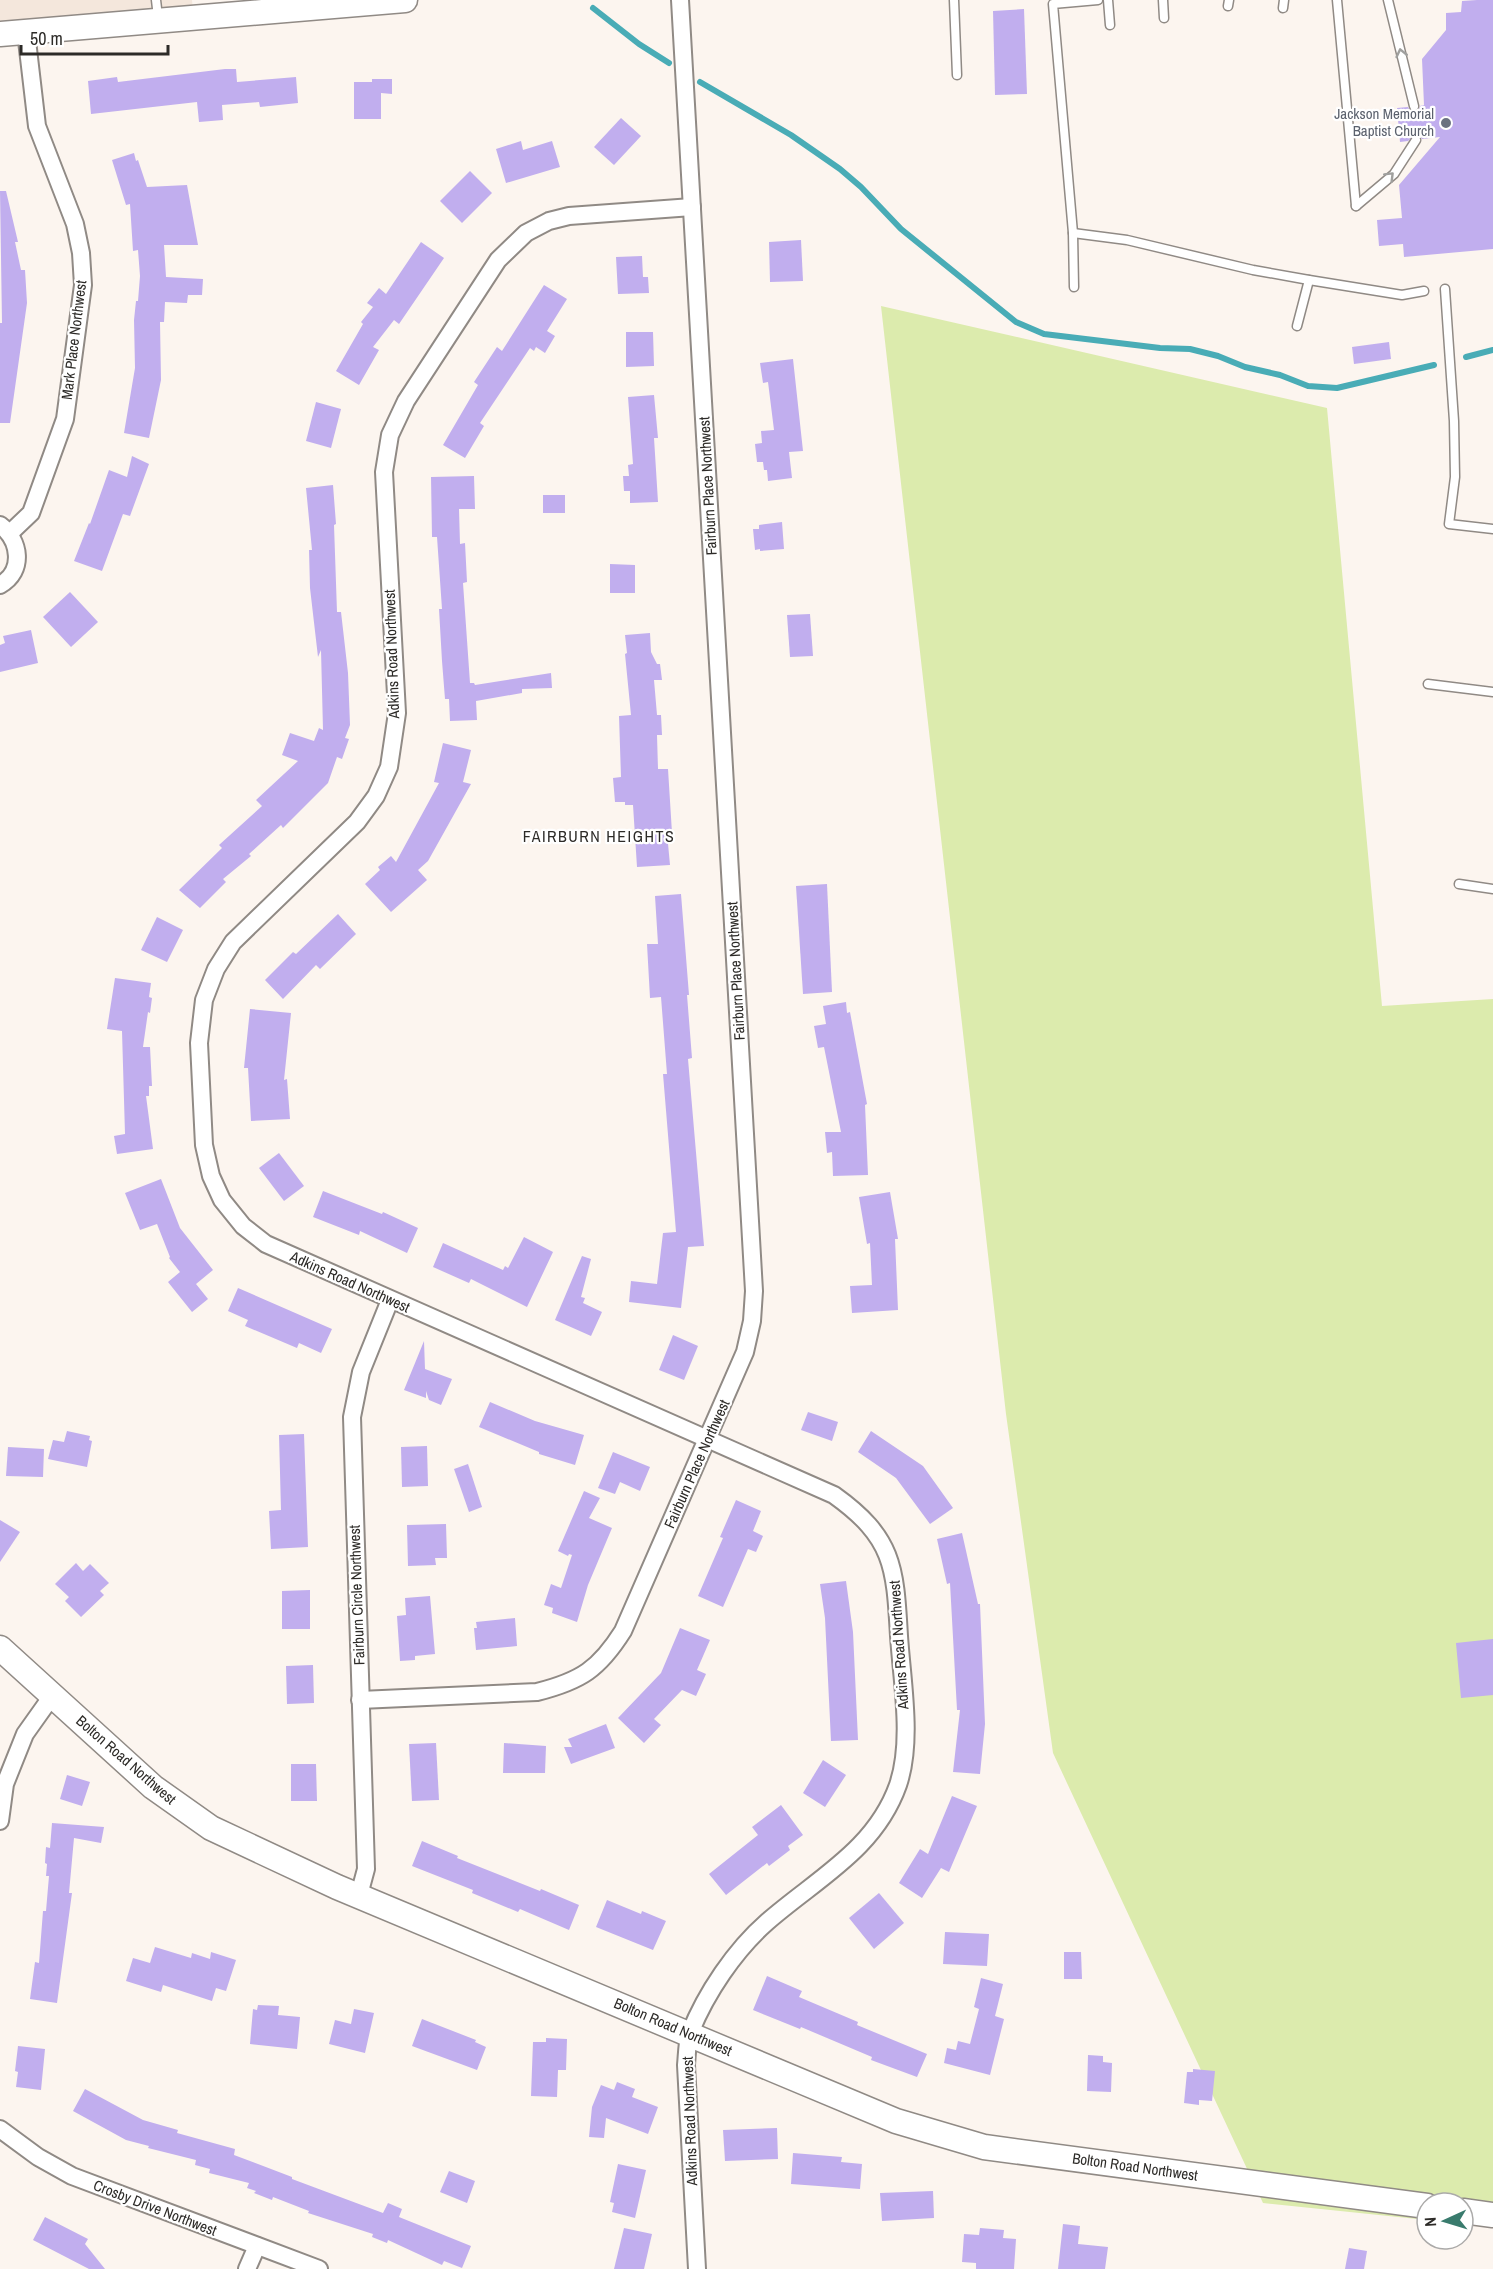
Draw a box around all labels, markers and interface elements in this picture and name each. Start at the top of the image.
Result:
scale bar [21,18,168,56]
text: 50 m [30,26,63,51]
one-way arrow [1396,48,1409,58]
place label: Jackson Memorial Baptist Church [1334,103,1434,141]
marker: Jackson Memorial Baptist Church [1439,116,1453,130]
one-way arrow [1382,173,1393,184]
street label: Mark Place Northwest [56,278,91,401]
street label: Fairburn Place Northwest [693,416,722,556]
street label: Adkins Road Northwest [379,589,404,720]
district label: FAIRBURN HEIGHTS [523,825,675,847]
street label: Fairburn Place Northwest [721,901,750,1041]
street label: Adkins Road Northwest [286,1245,414,1318]
street label: Fairburn Place Northwest [659,1396,735,1531]
street label: Fairburn Circle Northwest [344,1524,369,1665]
street label: Adkins Road Northwest [883,1579,914,1711]
street label: Bolton Road Northwest [72,1710,181,1809]
street label: Bolton Road Northwest [611,1992,736,2061]
street label: Adkins Road Northwest [677,2056,702,2187]
street label: Bolton Road Northwest [1071,2147,1200,2186]
street label: Crosby Drive Northwest [90,2174,220,2241]
north arrow [1415,2191,1475,2251]
text: N [1419,2217,1441,2228]

